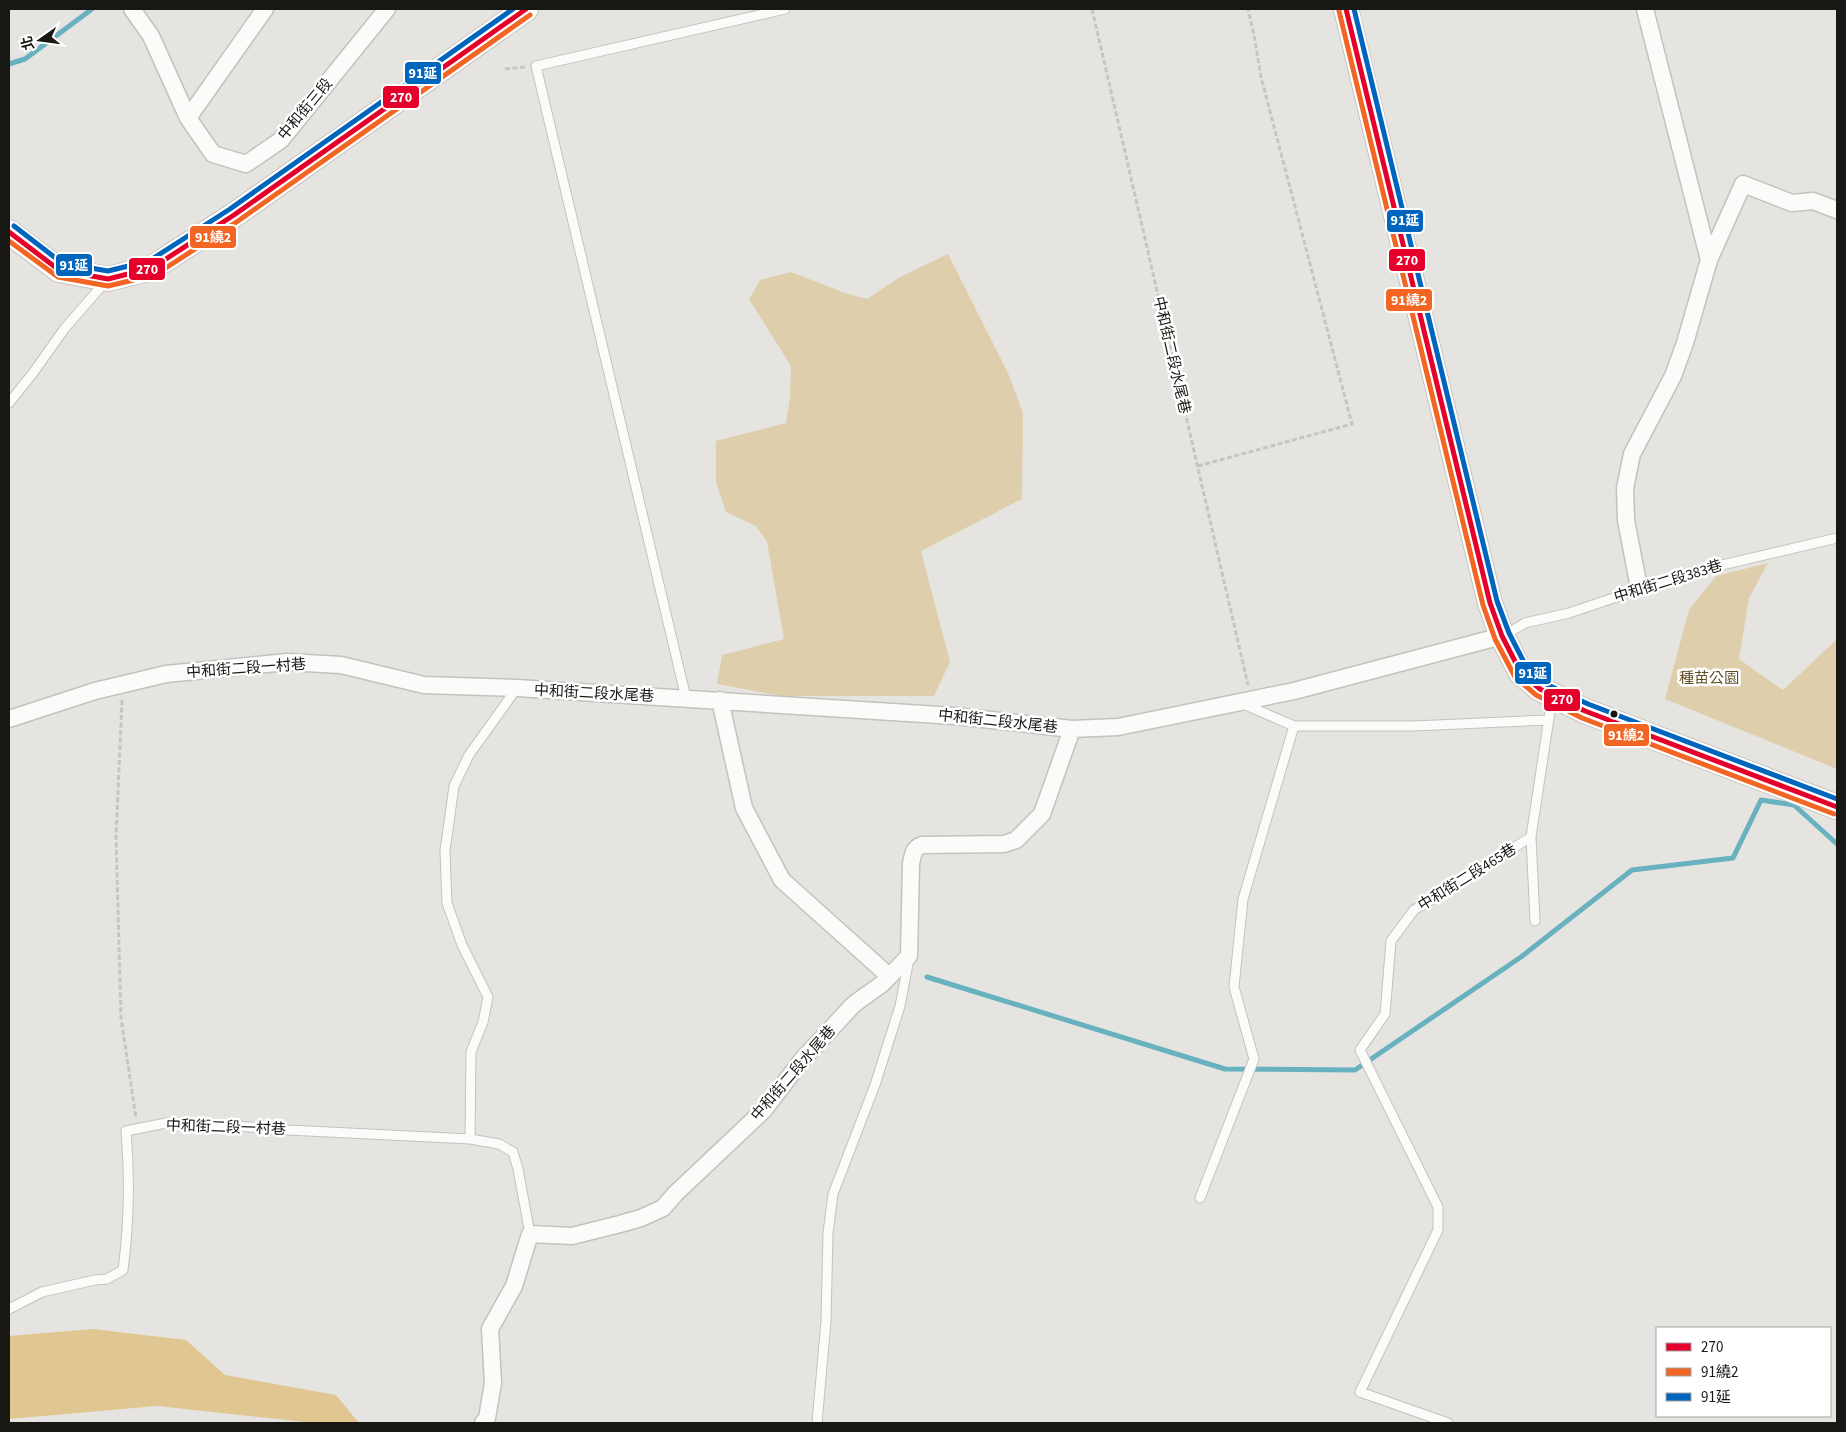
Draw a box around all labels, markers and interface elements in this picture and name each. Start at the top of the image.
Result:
north arrow [15,15,65,65]
text: 北 [17,34,40,52]
line badge: 91延 [404,61,442,85]
text: 91延 [409,64,437,84]
street label: 中和街三段 [273,74,338,145]
line badge: 270 [382,85,420,109]
text: 270 [390,88,412,108]
line badge: 91延 [1386,209,1424,233]
text: 91延 [1391,211,1419,231]
line badge: 91繞2 [189,225,237,249]
text: 91繞2 [195,228,231,248]
line badge: 270 [1388,248,1426,272]
text: 270 [1396,251,1418,271]
line badge: 91延 [55,253,93,277]
text: 91延 [60,256,88,276]
line badge: 270 [128,257,166,281]
text: 270 [136,260,158,280]
line badge: 91繞2 [1385,288,1433,312]
text: 91繞2 [1391,291,1427,311]
street label: 中和街二段水尾巷 [1148,294,1195,416]
street label: 中和街二段383巷 [1611,555,1725,608]
street label: 中和街二段一村巷 [185,654,307,683]
line badge: 91延 [1514,661,1552,685]
text: 91延 [1519,664,1547,684]
park label: 種苗公園 [1679,668,1739,689]
street label: 中和街二段水尾巷 [533,680,654,707]
line badge: 270 [1543,688,1581,712]
text: 270 [1551,690,1573,710]
street label: 中和街二段水尾巷 [937,705,1059,738]
unlabelled marker [1609,709,1619,719]
line badge: 91繞2 [1603,723,1650,747]
text: 91繞2 [1608,726,1644,746]
street label: 中和街二段465巷 [1414,839,1520,916]
street label: 中和街二段水尾巷 [746,1021,841,1126]
street label: 中和街二段一村巷 [166,1115,286,1140]
legend [1656,1327,1831,1417]
text: 270 [1701,1337,1723,1358]
text: 91繞2 [1701,1362,1738,1383]
text: 91延 [1701,1387,1731,1408]

